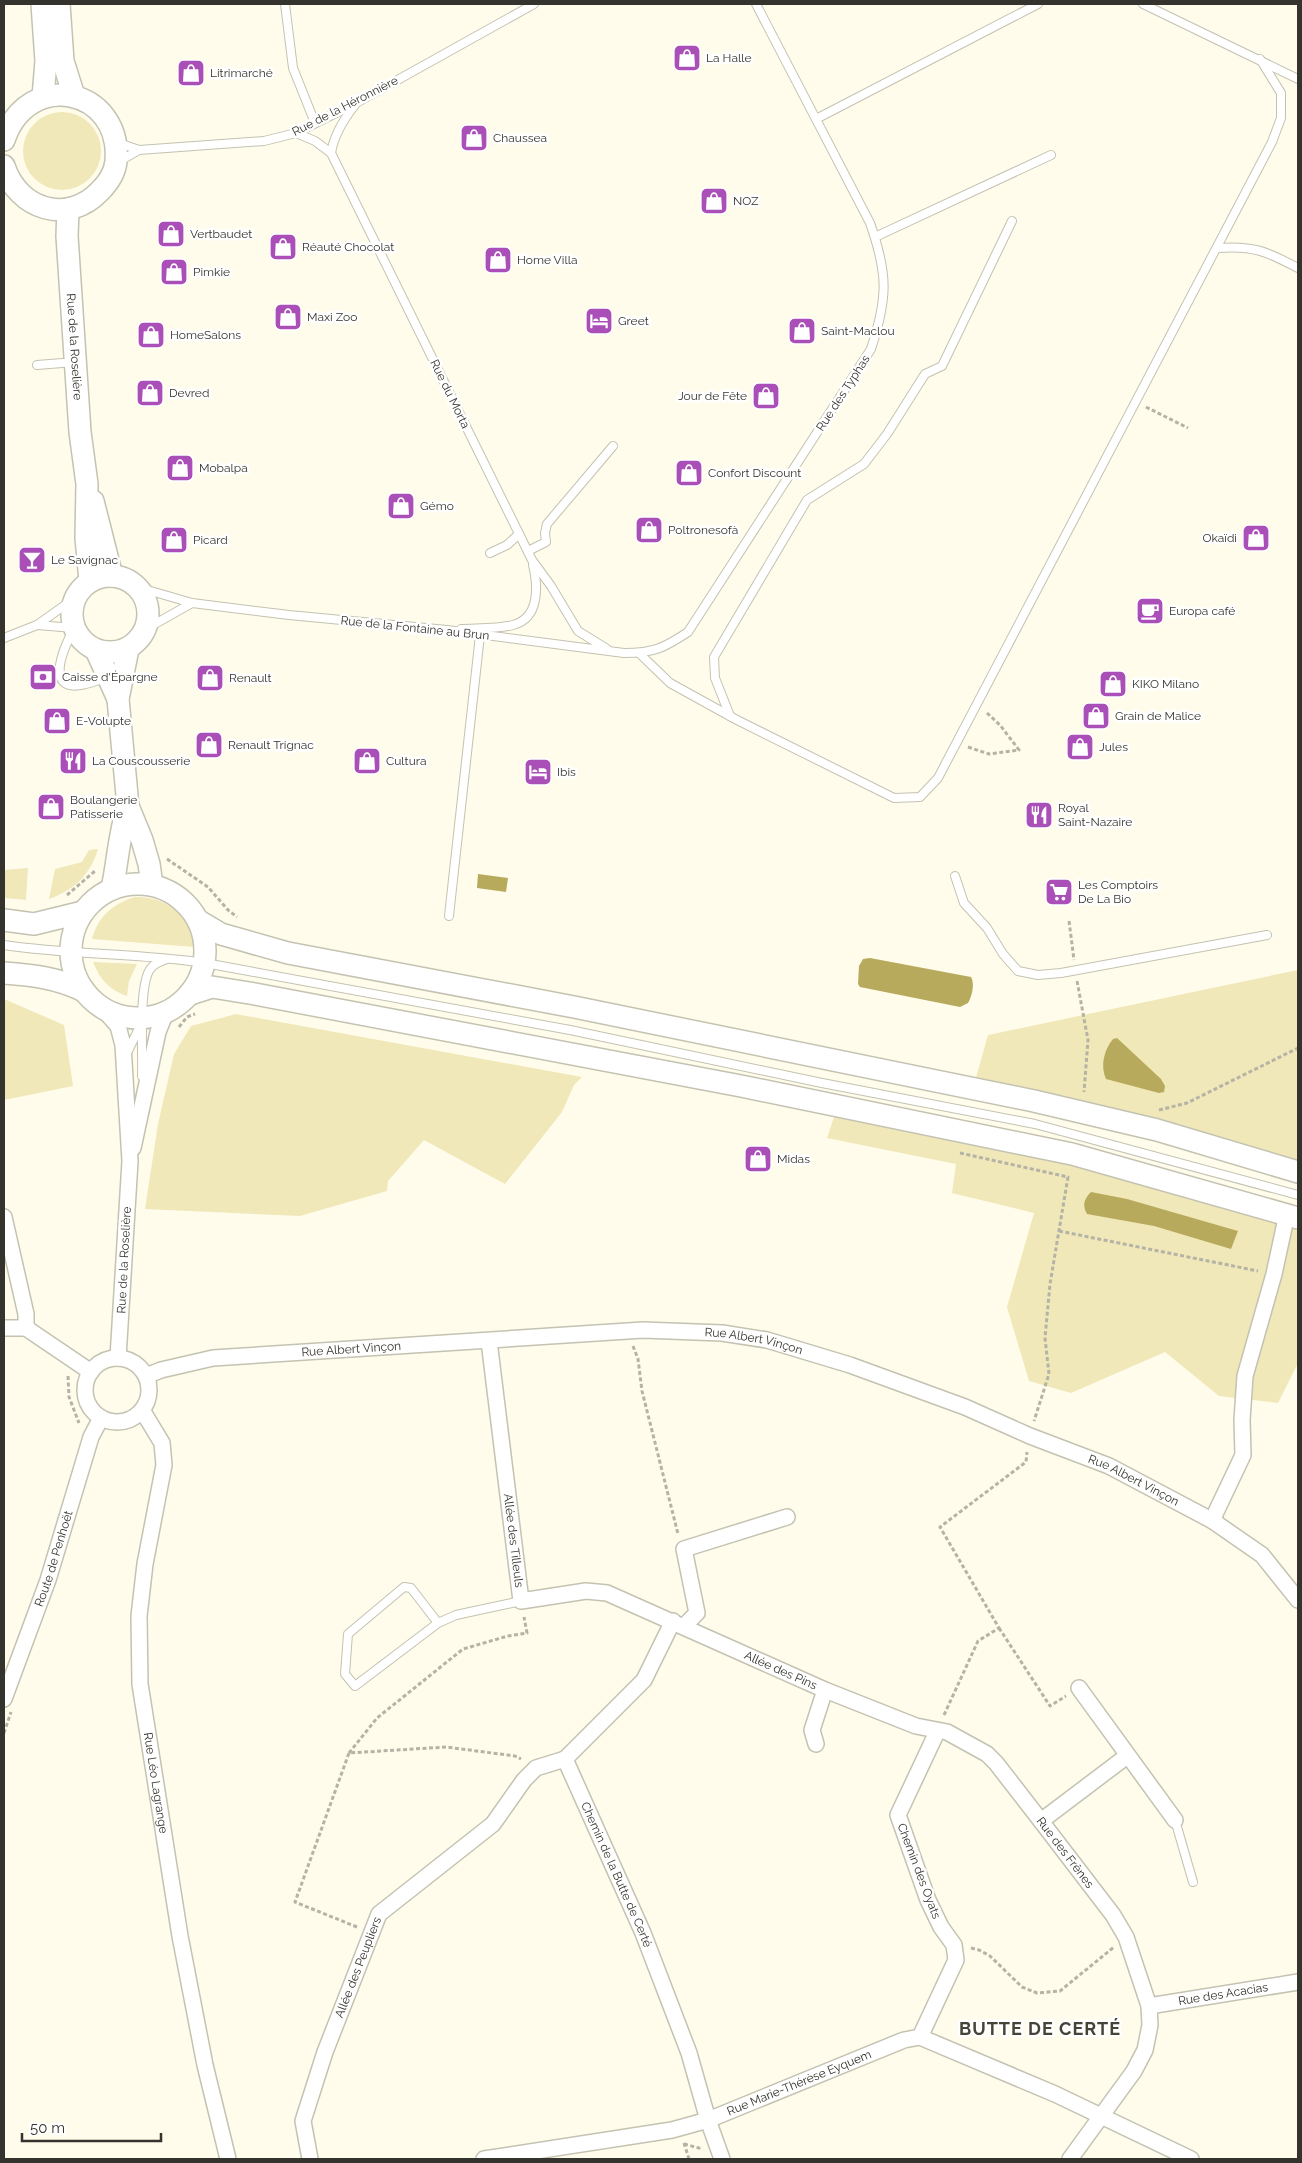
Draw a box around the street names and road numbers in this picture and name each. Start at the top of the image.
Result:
street label: Rue de la Héronnière [290,73,400,139]
street label: Rue de la Roselière [64,293,85,401]
street label: Rue des Typhas [813,352,873,434]
street label: Rue du Morta [427,357,473,431]
street label: Rue de la Fontaine au Brun [340,613,490,643]
street label: Rue de la Roselière [114,1206,134,1314]
street label: Rue Albert Vinçon [704,1325,804,1357]
street label: Rue Albert Vinçon [301,1339,401,1359]
street label: Rue Albert Vinçon [1086,1452,1181,1509]
street label: Allée des Tilleuls [501,1493,526,1588]
street label: Route de Penhoët [32,1509,75,1609]
street label: Allée des Pins [742,1648,819,1693]
street label: Rue Léo Lagrange [141,1731,171,1835]
street label: Chemin de la Butte de Certé [578,1800,655,1949]
street label: Rue des Frênes [1034,1814,1097,1891]
street label: Chemin des Oyats [894,1821,944,1921]
street label: Allée des Peupliers [332,1915,384,2020]
street label: Rue des Acacias [1177,1980,1269,2008]
street label: Rue Marie-Thérèse Eyquem [725,2047,873,2118]

